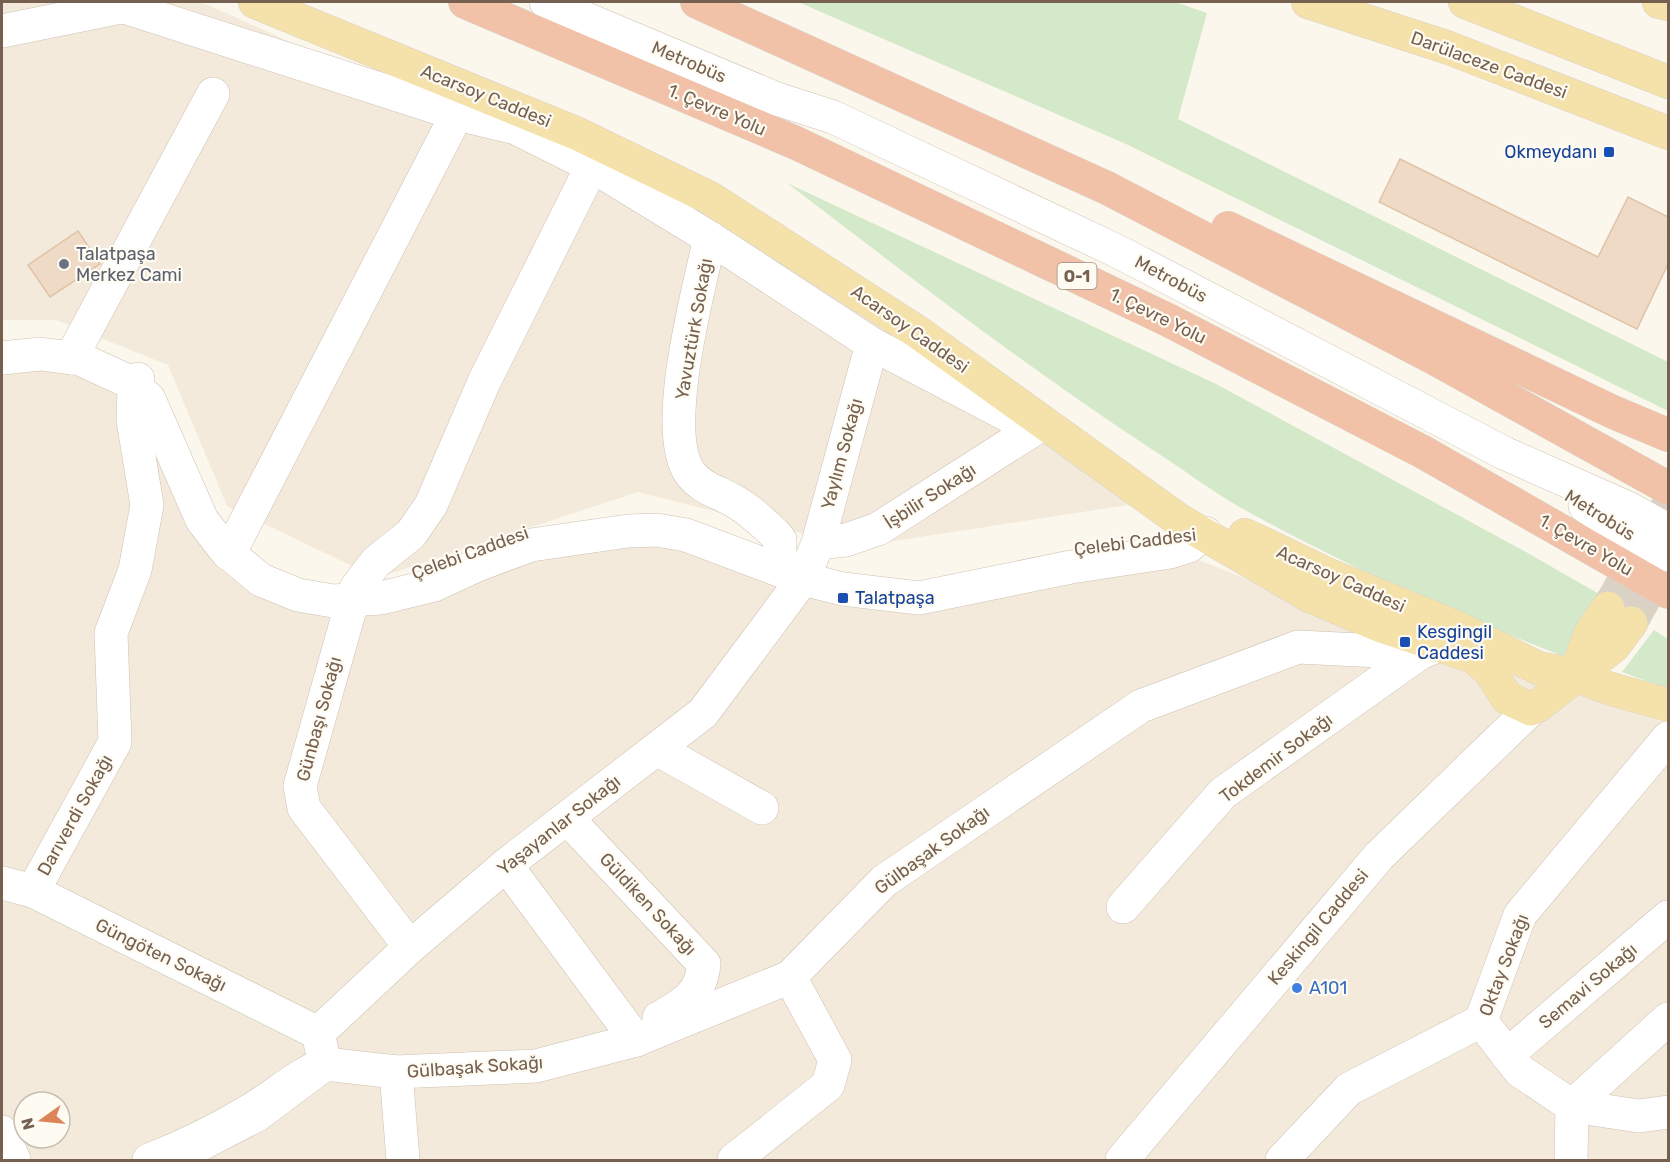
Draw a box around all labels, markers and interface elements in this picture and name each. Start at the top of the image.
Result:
street label: Darülaceze Caddesi [1408,26,1570,104]
street label: Metrobüs [648,36,730,88]
street label: Acarsoy Caddesi [418,60,554,132]
street label: 1. Çevre Yolu [665,79,769,141]
place label: Okmeydanı [1504,141,1597,163]
marker: Okmeydanı [1602,145,1616,159]
place label: Talatpaşa Merkez Cami [76,243,182,286]
street label: Metrobüs [1131,251,1211,307]
street label: Yavuztürk Sokağı [671,256,717,402]
marker: Talatpaşa Merkez Cami [57,257,71,271]
road number: O-1 [1058,263,1096,289]
street label: Acarsoy Caddesi [847,280,973,378]
street label: 1. Çevre Yolu [1106,283,1210,349]
street label: Yaylım Sokağı [817,396,867,512]
street label: İşbilir Sokağı [880,458,980,534]
street label: Metrobüs [1561,485,1639,545]
street label: 1. Çevre Yolu [1535,509,1637,581]
street label: Çelebi Caddesi [408,522,532,584]
street label: Çelebi Caddesi [1073,524,1197,560]
street label: Acarsoy Caddesi [1273,541,1409,617]
place label: Talatpaşa [855,587,935,609]
marker: Talatpaşa [836,591,850,605]
place label: Kesgingil Caddesi [1417,621,1492,664]
marker: Kesgingil Caddesi [1398,635,1412,649]
street label: Günbaşı Sokağı [292,654,346,784]
street label: Tokdemir Sokağı [1215,708,1337,808]
street label: Darıverdi Sokağı [33,751,117,879]
street label: Yaşayanlar Sokağı [493,770,625,880]
street label: Gülbaşak Sokağı [870,801,994,899]
street label: Güldiken Sokağı [595,848,701,960]
street label: Keskingil Caddesi [1263,864,1373,990]
street label: Oktay Sokağı [1474,911,1534,1019]
street label: Güngöten Sokağı [92,914,230,996]
street label: Semavi Sokağı [1534,939,1642,1033]
place label: A101 [1309,977,1347,999]
marker: A101 [1290,981,1304,995]
street label: Gülbaşak Sokağı [406,1051,544,1083]
north arrow [12,1090,72,1150]
text: N [17,1116,39,1132]

